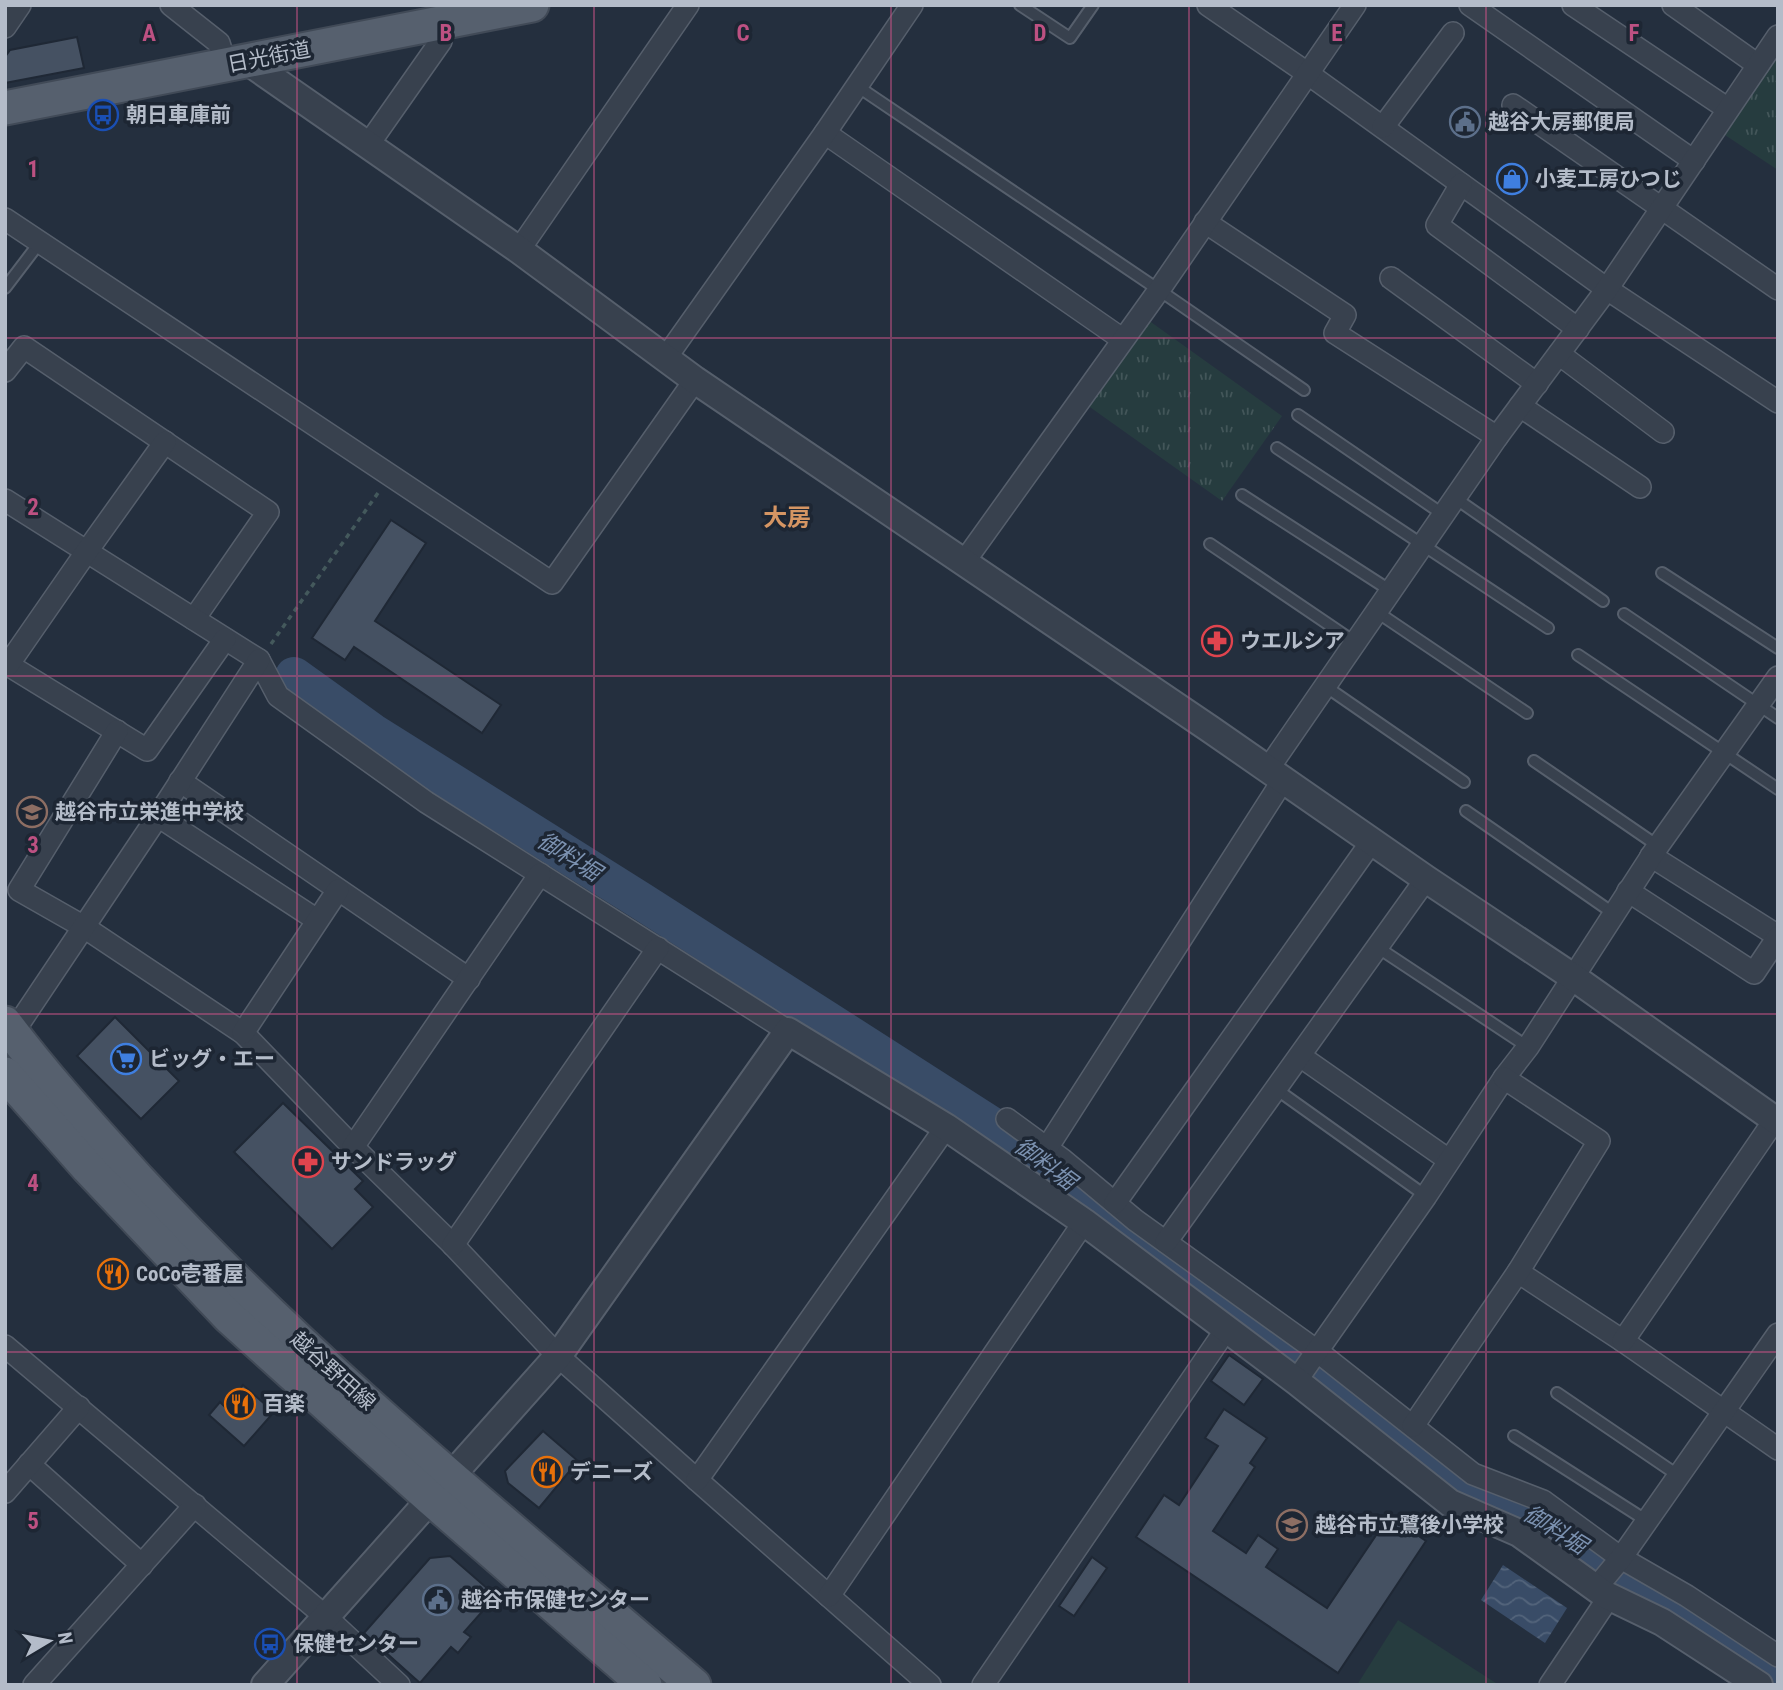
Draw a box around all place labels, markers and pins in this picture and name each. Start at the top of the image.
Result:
bus stop icon: 朝日車庫前 [86,98,120,132]
place label: 朝日車庫前 [126,103,231,127]
public building icon: 越谷大房郵便局 [1448,105,1482,139]
place label: 越谷大房郵便局 [1488,110,1635,134]
shop icon: 小麦工房ひつじ [1495,162,1529,196]
place label: 小麦工房ひつじ [1535,167,1682,191]
pharmacy icon: ウエルシア [1200,624,1234,658]
place label: ウエルシア [1240,629,1345,653]
school or university icon: 越谷市立栄進中学校 [15,795,49,829]
place label: 越谷市立栄進中学校 [55,800,244,824]
supermarket icon: ビッグ・エー [109,1042,143,1076]
place label: ビッグ・エー [149,1047,275,1071]
pharmacy icon: サンドラッグ [291,1145,325,1179]
place label: サンドラッグ [331,1150,457,1174]
restaurant icon: CoCo壱番屋 [96,1257,130,1291]
place label: CoCo壱番屋 [136,1262,244,1286]
restaurant icon: 百楽 [223,1387,257,1421]
place label: 百楽 [263,1392,305,1416]
restaurant icon: デニーズ [530,1455,564,1489]
place label: デニーズ [570,1460,653,1484]
school or university icon: 越谷市立鷺後小学校 [1275,1508,1309,1542]
place label: 越谷市立鷺後小学校 [1315,1513,1504,1537]
public building icon: 越谷市保健センター [421,1583,455,1617]
place label: 越谷市保健センター [461,1588,650,1612]
bus stop icon: 保健センター [253,1627,287,1661]
place label: 保健センター [293,1632,419,1656]

